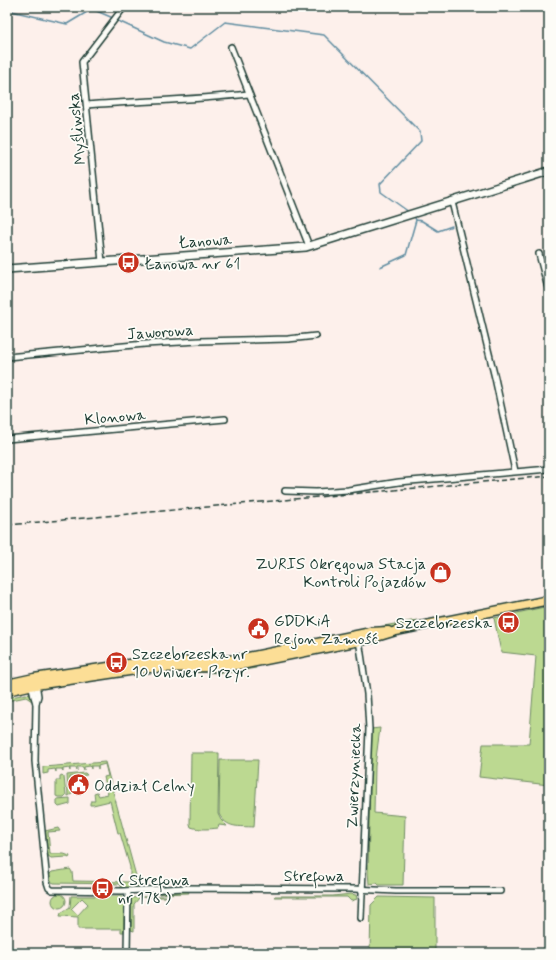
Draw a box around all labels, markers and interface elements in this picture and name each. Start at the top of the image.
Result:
street label: Myśliwska [63,92,92,166]
street label: Łanowa [178,229,233,254]
bus stop icon: Łanowa nr 61 [115,250,141,276]
place label: Łanowa nr 61 [144,254,240,275]
street label: Jaworowa [126,320,194,345]
street label: Klonowa [84,404,147,431]
place label: ZURIS Okręgowa Stacja Kontroli Pojazdów [255,554,426,593]
shop icon: ZURIS Okręgowa Stacja Kontroli Pojazdów [428,559,454,585]
bus stop icon: Szczebrzeska [495,609,521,635]
place label: GDDKiA Rejon Zamość [274,611,379,650]
place label: Szczebrzeska [396,613,492,634]
public building icon: GDDKiA Rejon Zamość [246,616,272,642]
place label: Szczebrzeska nr 10 Uniwer. Przyr. [132,644,250,683]
bus stop icon: Szczebrzeska nr 10 Uniwer. Przyr. [103,649,129,675]
street label: Zwierzyniecka [342,723,367,829]
public building icon: Oddział Celny [65,772,91,798]
place label: Oddział Celny [94,776,195,797]
street label: Strefowa [284,866,344,889]
place label: ( Strefowa nr 178 ) [118,870,190,909]
bus stop icon: ( Strefowa nr 178 ) [89,875,115,901]

